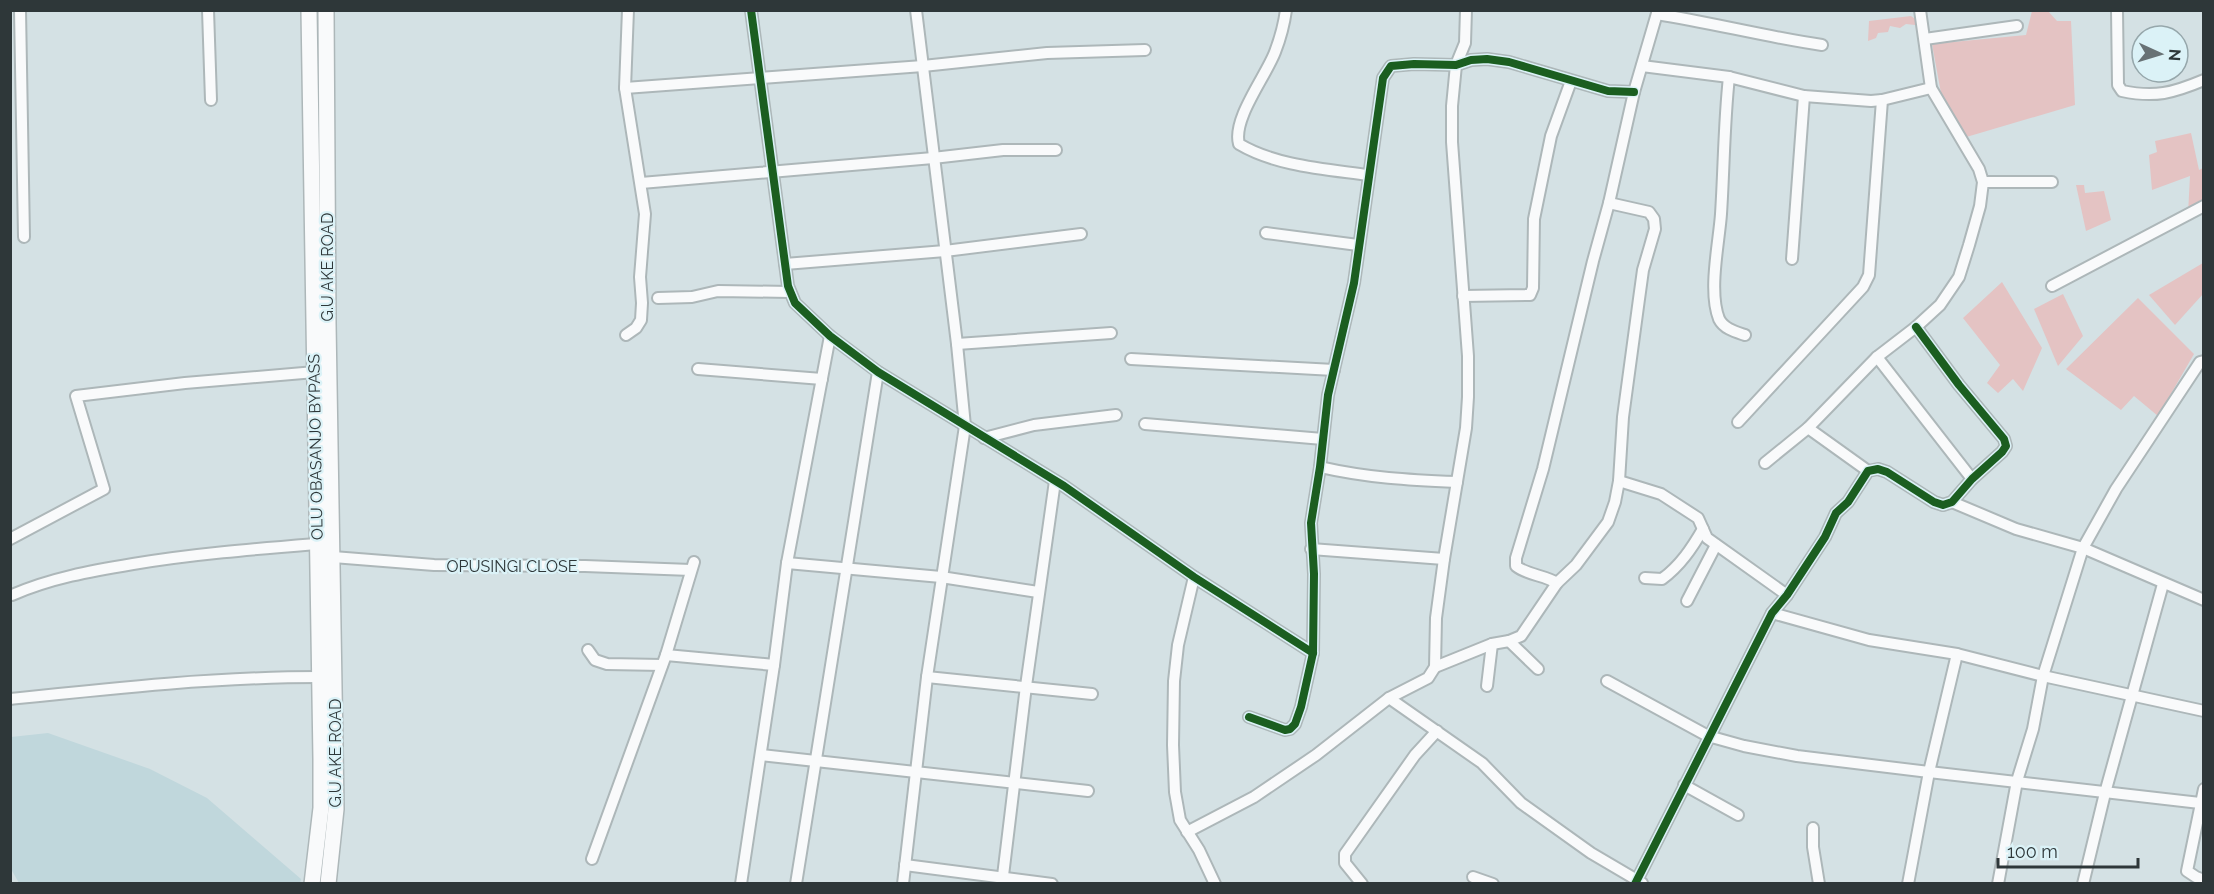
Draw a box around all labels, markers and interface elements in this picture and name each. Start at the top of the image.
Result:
north arrow [2130,24,2190,84]
text: N [2165,48,2184,62]
street label: G.U AKE ROAD [318,212,337,322]
street label: OLU OBASANJO BYPASS [304,353,327,540]
street label: OPUSINGI CLOSE [447,557,578,576]
street label: G.U AKE ROAD [326,698,345,808]
scale bar [1998,831,2138,869]
text: 100 m [2007,841,2058,862]

